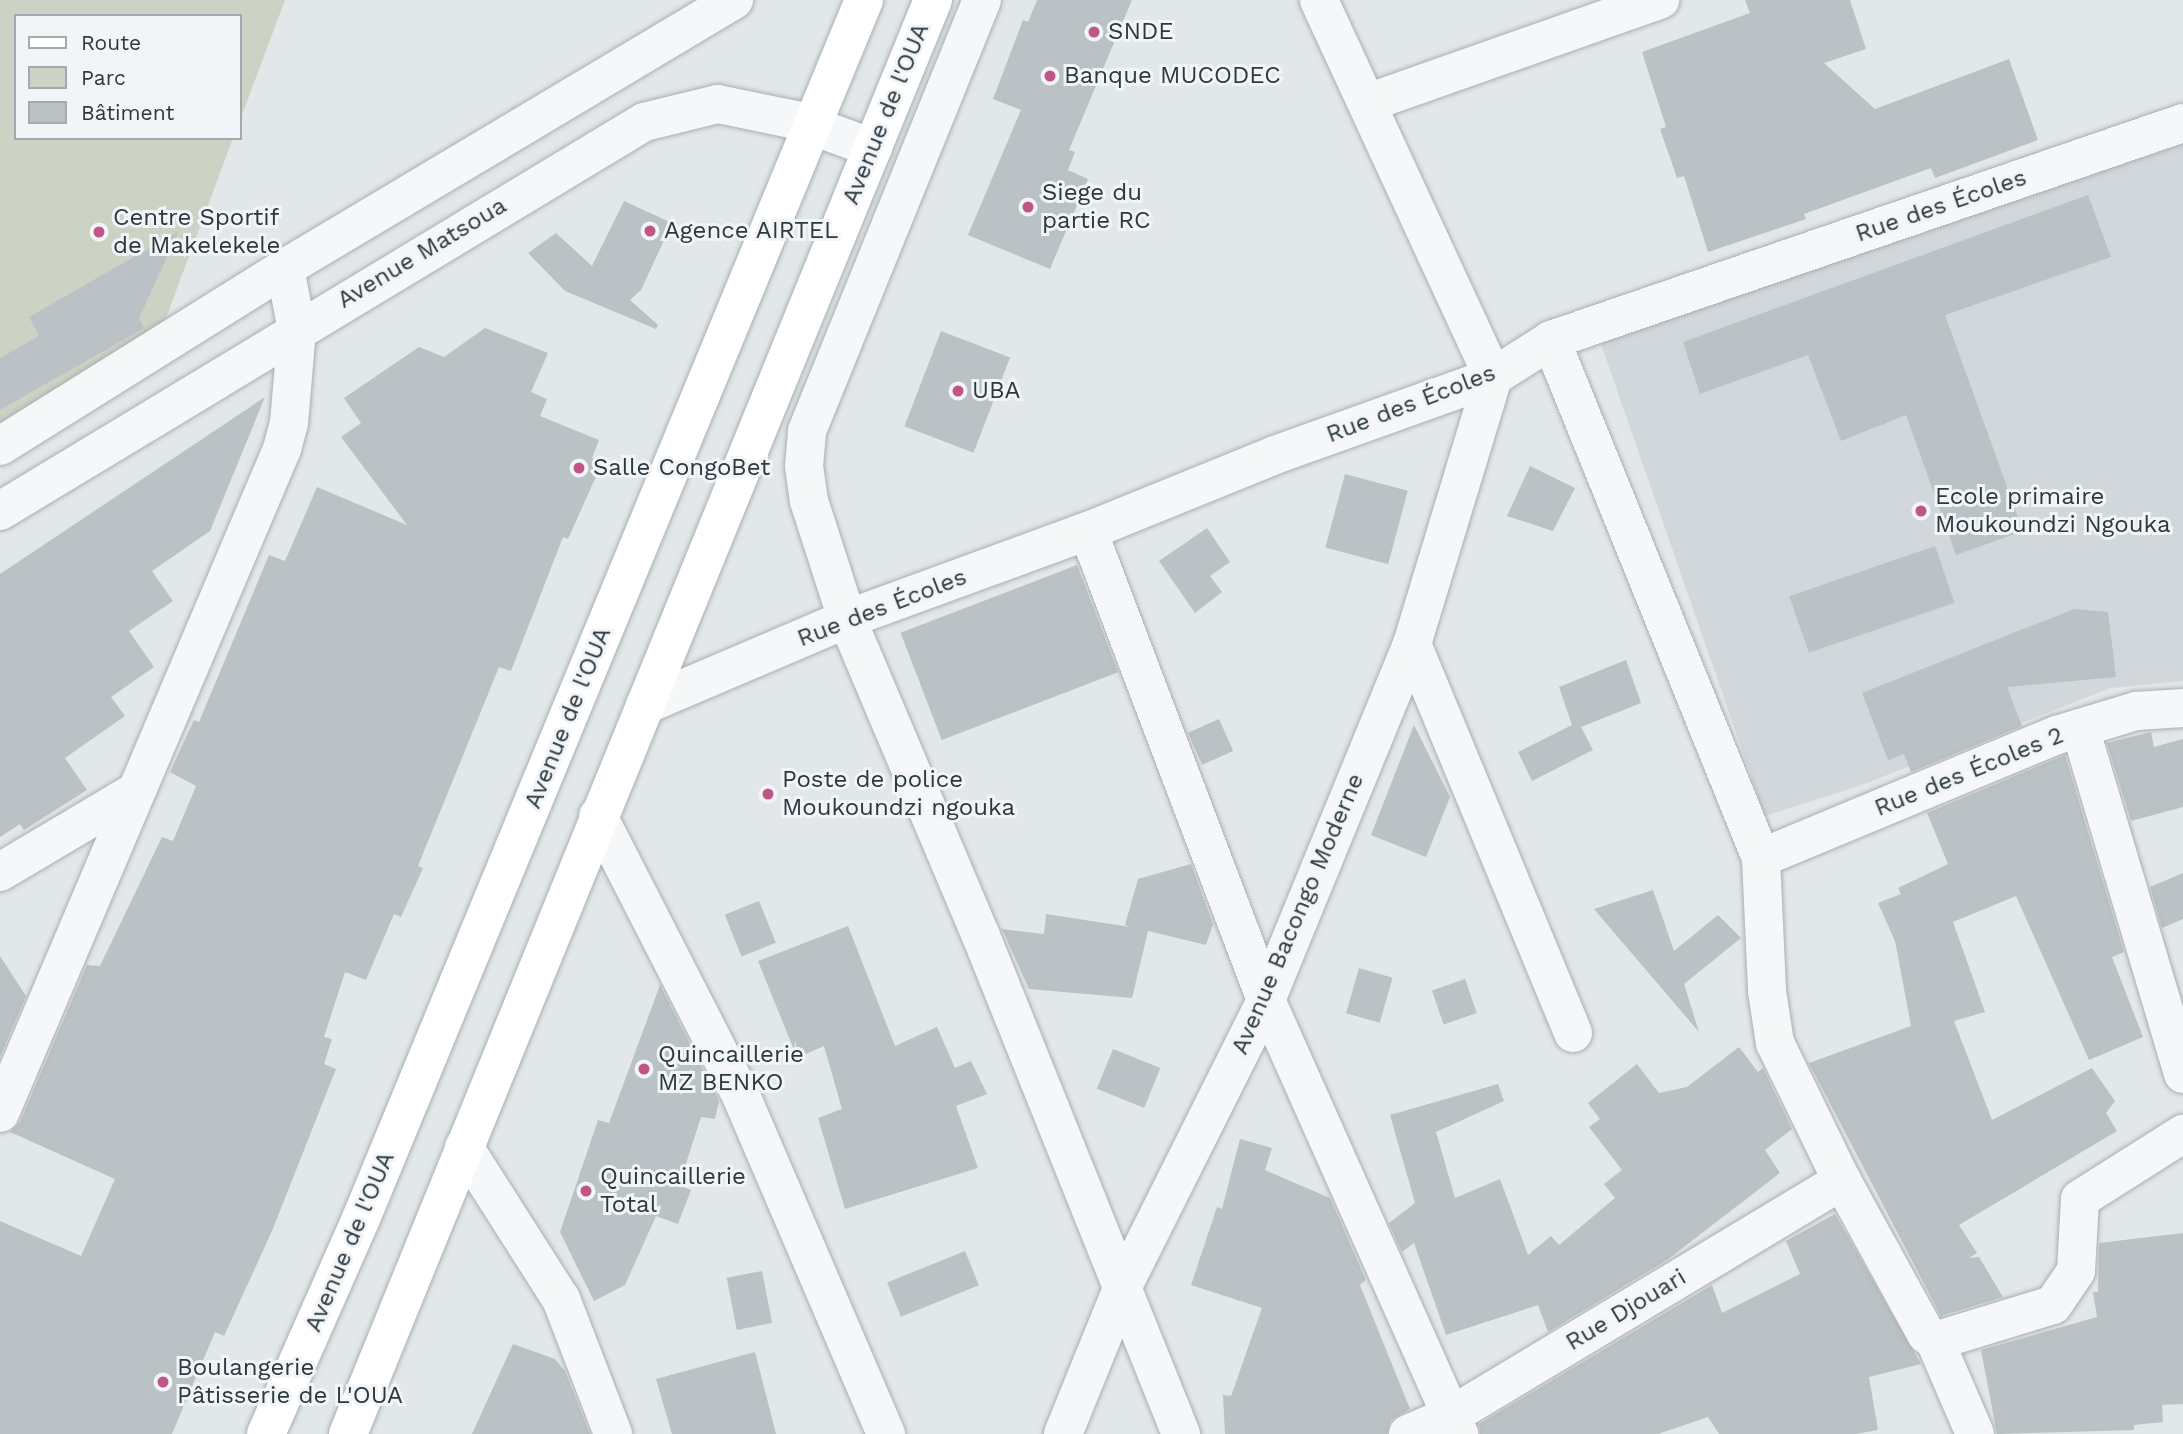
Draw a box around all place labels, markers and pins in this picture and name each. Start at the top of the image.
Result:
place label: SNDE [1108,18,1174,46]
marker: SNDE [1086,24,1102,40]
place label: Banque MUCODEC [1064,62,1281,90]
marker: Banque MUCODEC [1042,68,1058,84]
place label: Siege du partie RC [1042,179,1150,235]
marker: Siege du partie RC [1020,199,1036,215]
place label: Centre Sportif de Makelekele [113,204,280,260]
place label: Agence AIRTEL [664,217,839,245]
marker: Agence AIRTEL [642,223,658,239]
marker: Centre Sportif de Makelekele [91,224,107,240]
place label: UBA [972,377,1020,405]
marker: UBA [950,383,966,399]
place label: Salle CongoBet [593,454,770,482]
marker: Salle CongoBet [571,460,587,476]
place label: Ecole primaire Moukoundzi Ngouka [1935,483,2170,539]
marker: Ecole primaire Moukoundzi Ngouka [1913,503,1929,519]
place label: Poste de police Moukoundzi ngouka [782,766,1015,822]
marker: Poste de police Moukoundzi ngouka [760,786,776,802]
place label: Quincaillerie MZ BENKO [658,1041,804,1097]
marker: Quincaillerie MZ BENKO [636,1061,652,1077]
place label: Quincaillerie Total [600,1163,746,1219]
marker: Quincaillerie Total [578,1183,594,1199]
place label: Boulangerie Pâtisserie de L'OUA [177,1354,403,1410]
marker: Boulangerie Pâtisserie de L'OUA [155,1374,171,1390]

